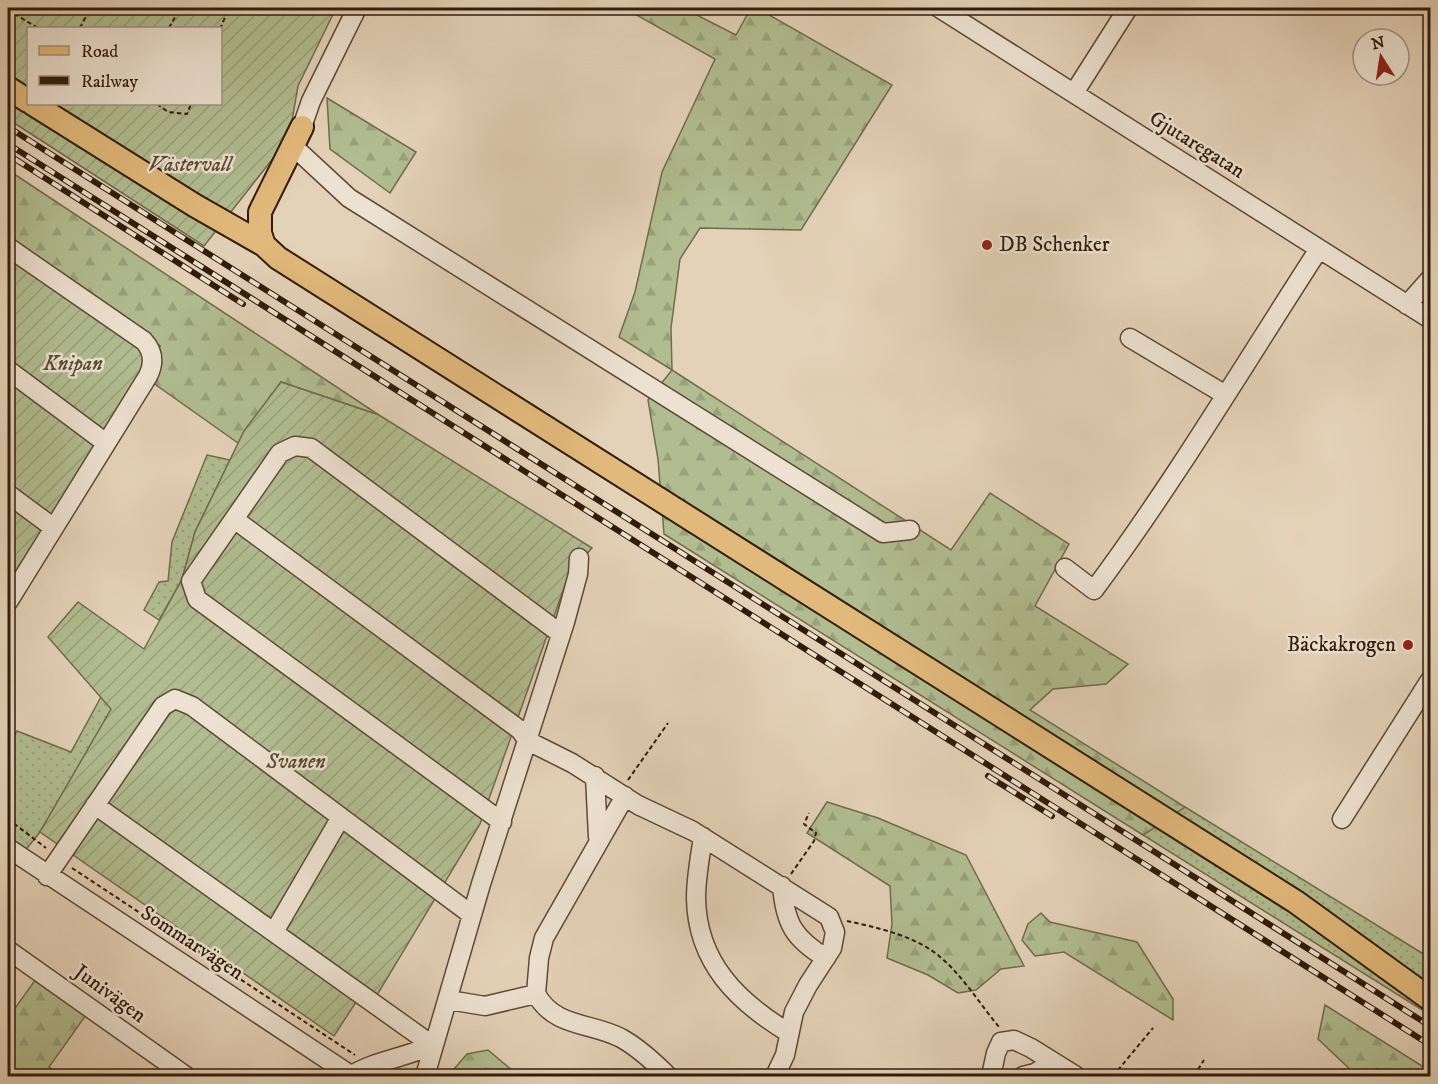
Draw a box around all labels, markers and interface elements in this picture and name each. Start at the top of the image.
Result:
legend [27,27,222,105]
north arrow [1351,27,1411,87]
text: N [1370,32,1387,54]
text: Road [81,41,118,63]
text: Railway [81,71,139,93]
street label: Gjutaregatan [1144,105,1250,185]
park label: Västervall [148,152,234,178]
place label: DB Schenker [999,232,1110,258]
marker: DB Schenker [980,238,994,252]
park label: Knipan [42,351,103,377]
place label: Bäckakrogen [1287,632,1396,658]
marker: Bäckakrogen [1401,638,1415,652]
park label: Svanen [265,749,326,775]
street label: Sommarvägen [135,900,249,986]
street label: Junivägen [67,958,151,1029]

